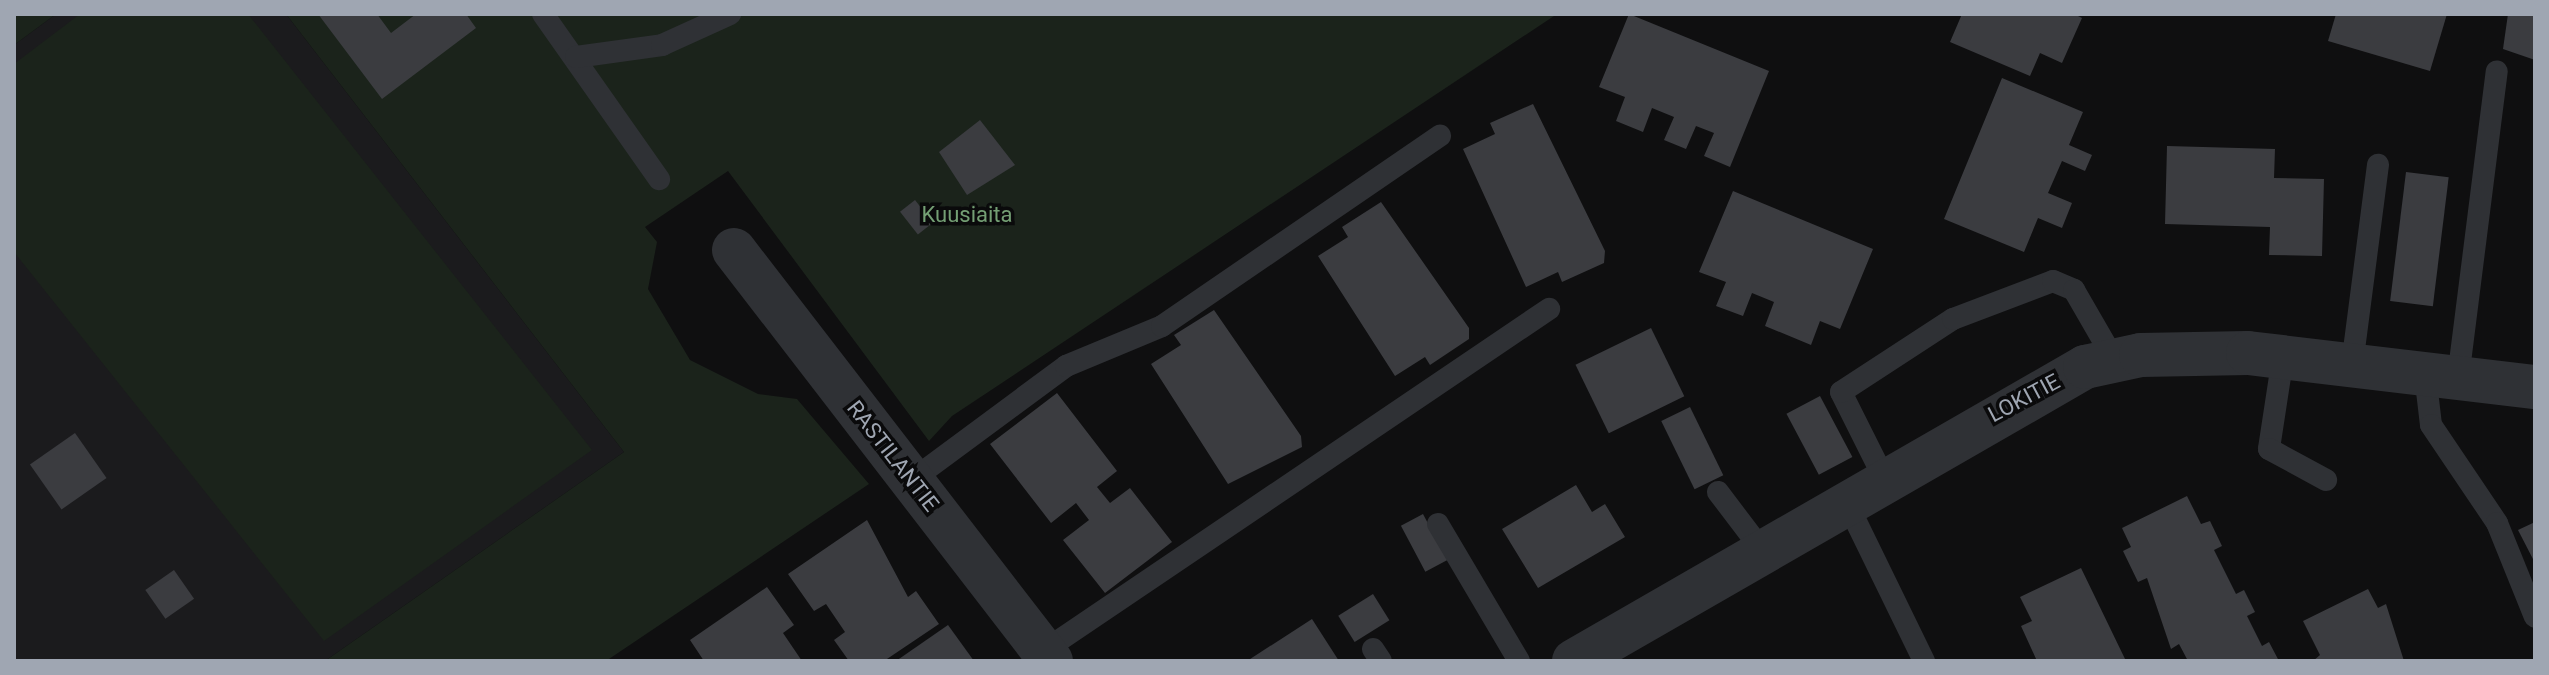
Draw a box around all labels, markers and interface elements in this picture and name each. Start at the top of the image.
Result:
park label: Kuusiaita [922,202,1012,228]
street label: LOKITIE [1984,368,2064,428]
street label: RASTILANTIE [842,395,944,517]

